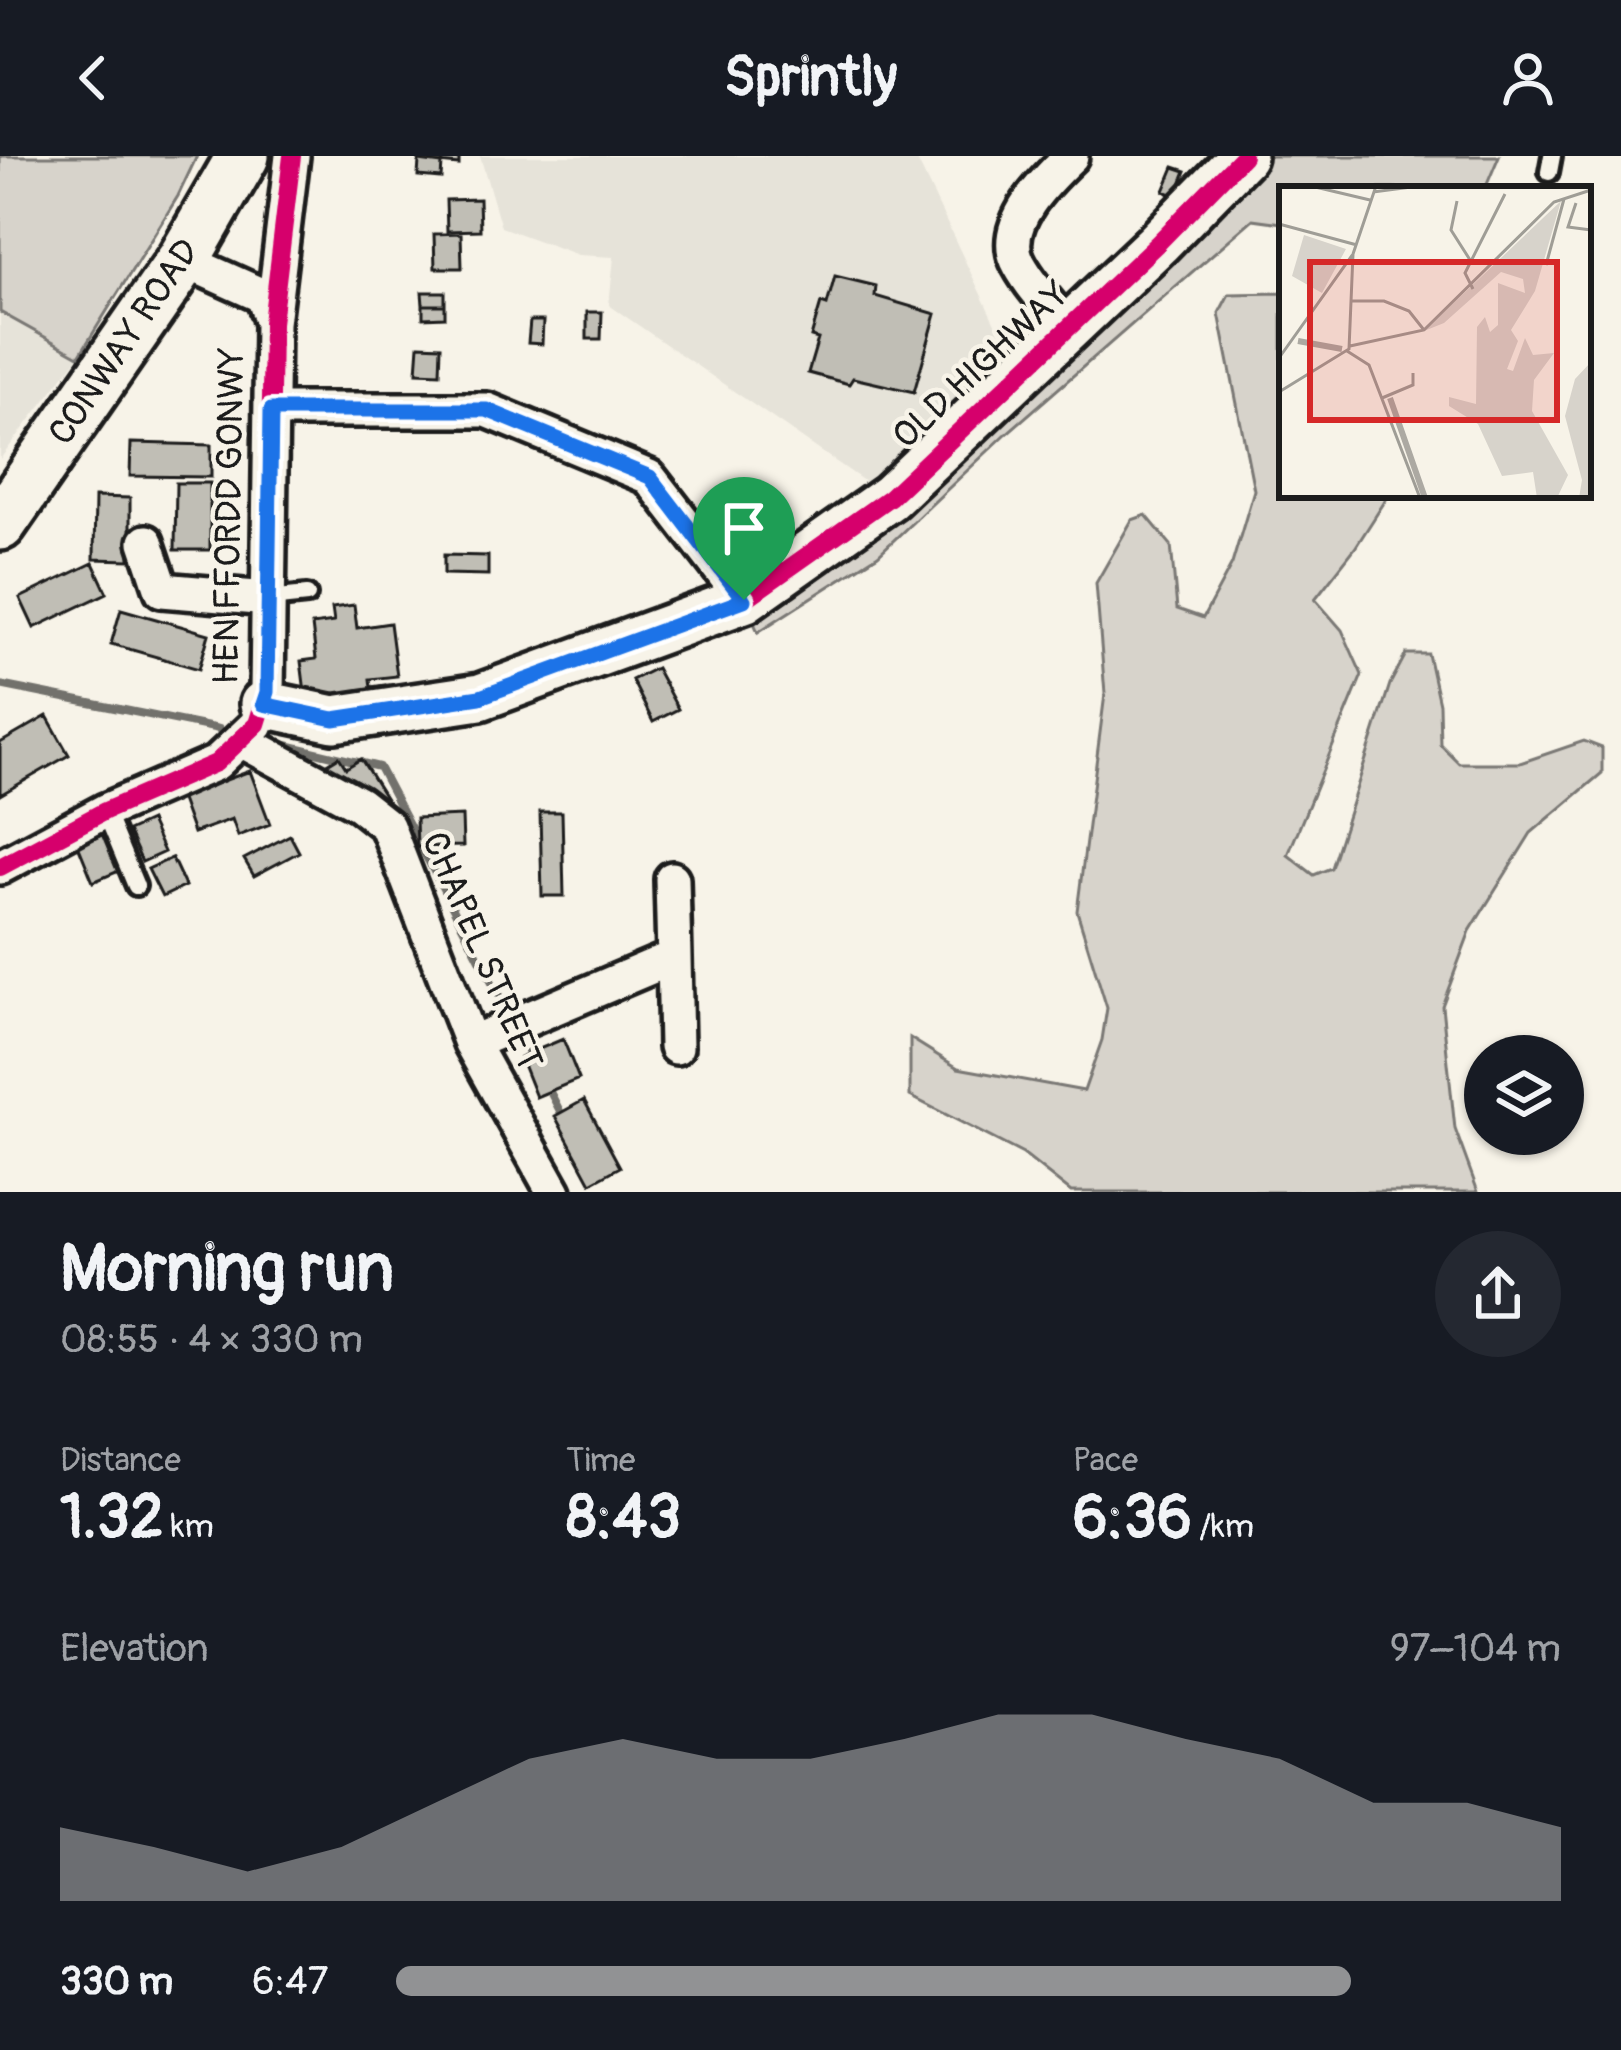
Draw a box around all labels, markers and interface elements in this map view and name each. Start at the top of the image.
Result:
text: Sprintly [724,44,897,112]
icon: back [60,45,126,111]
icon: person [1495,45,1561,111]
inset map [1279,186,1591,498]
street label: CONWAY ROAD [39,231,209,453]
street label: OLD HIGHWAY [883,272,1079,458]
street label: HEN FFORDD GONWY [204,347,254,685]
pin [693,477,795,600]
icon: arrive [711,495,777,561]
street label: CHAPEL STREET [412,825,552,1077]
map controls [1464,1035,1584,1155]
button: layers [1464,1035,1584,1155]
text: Morning run [60,1228,394,1311]
button: share [1435,1231,1561,1357]
text: 08:55 · 4 × 330 m [60,1315,363,1364]
text: Distance [60,1440,181,1481]
text: Time [566,1440,635,1481]
text: Pace [1073,1440,1138,1481]
text: 1.32 [60,1481,164,1556]
text: 8:43 [566,1481,681,1556]
text: 6:36 [1073,1481,1192,1556]
text: km [164,1506,214,1547]
text: /km [1192,1506,1254,1547]
text: Elevation [60,1624,209,1673]
text: 97–104 m [1390,1624,1561,1673]
text: 330 m [60,1957,173,2006]
text: 6:47 [252,1957,328,2006]

